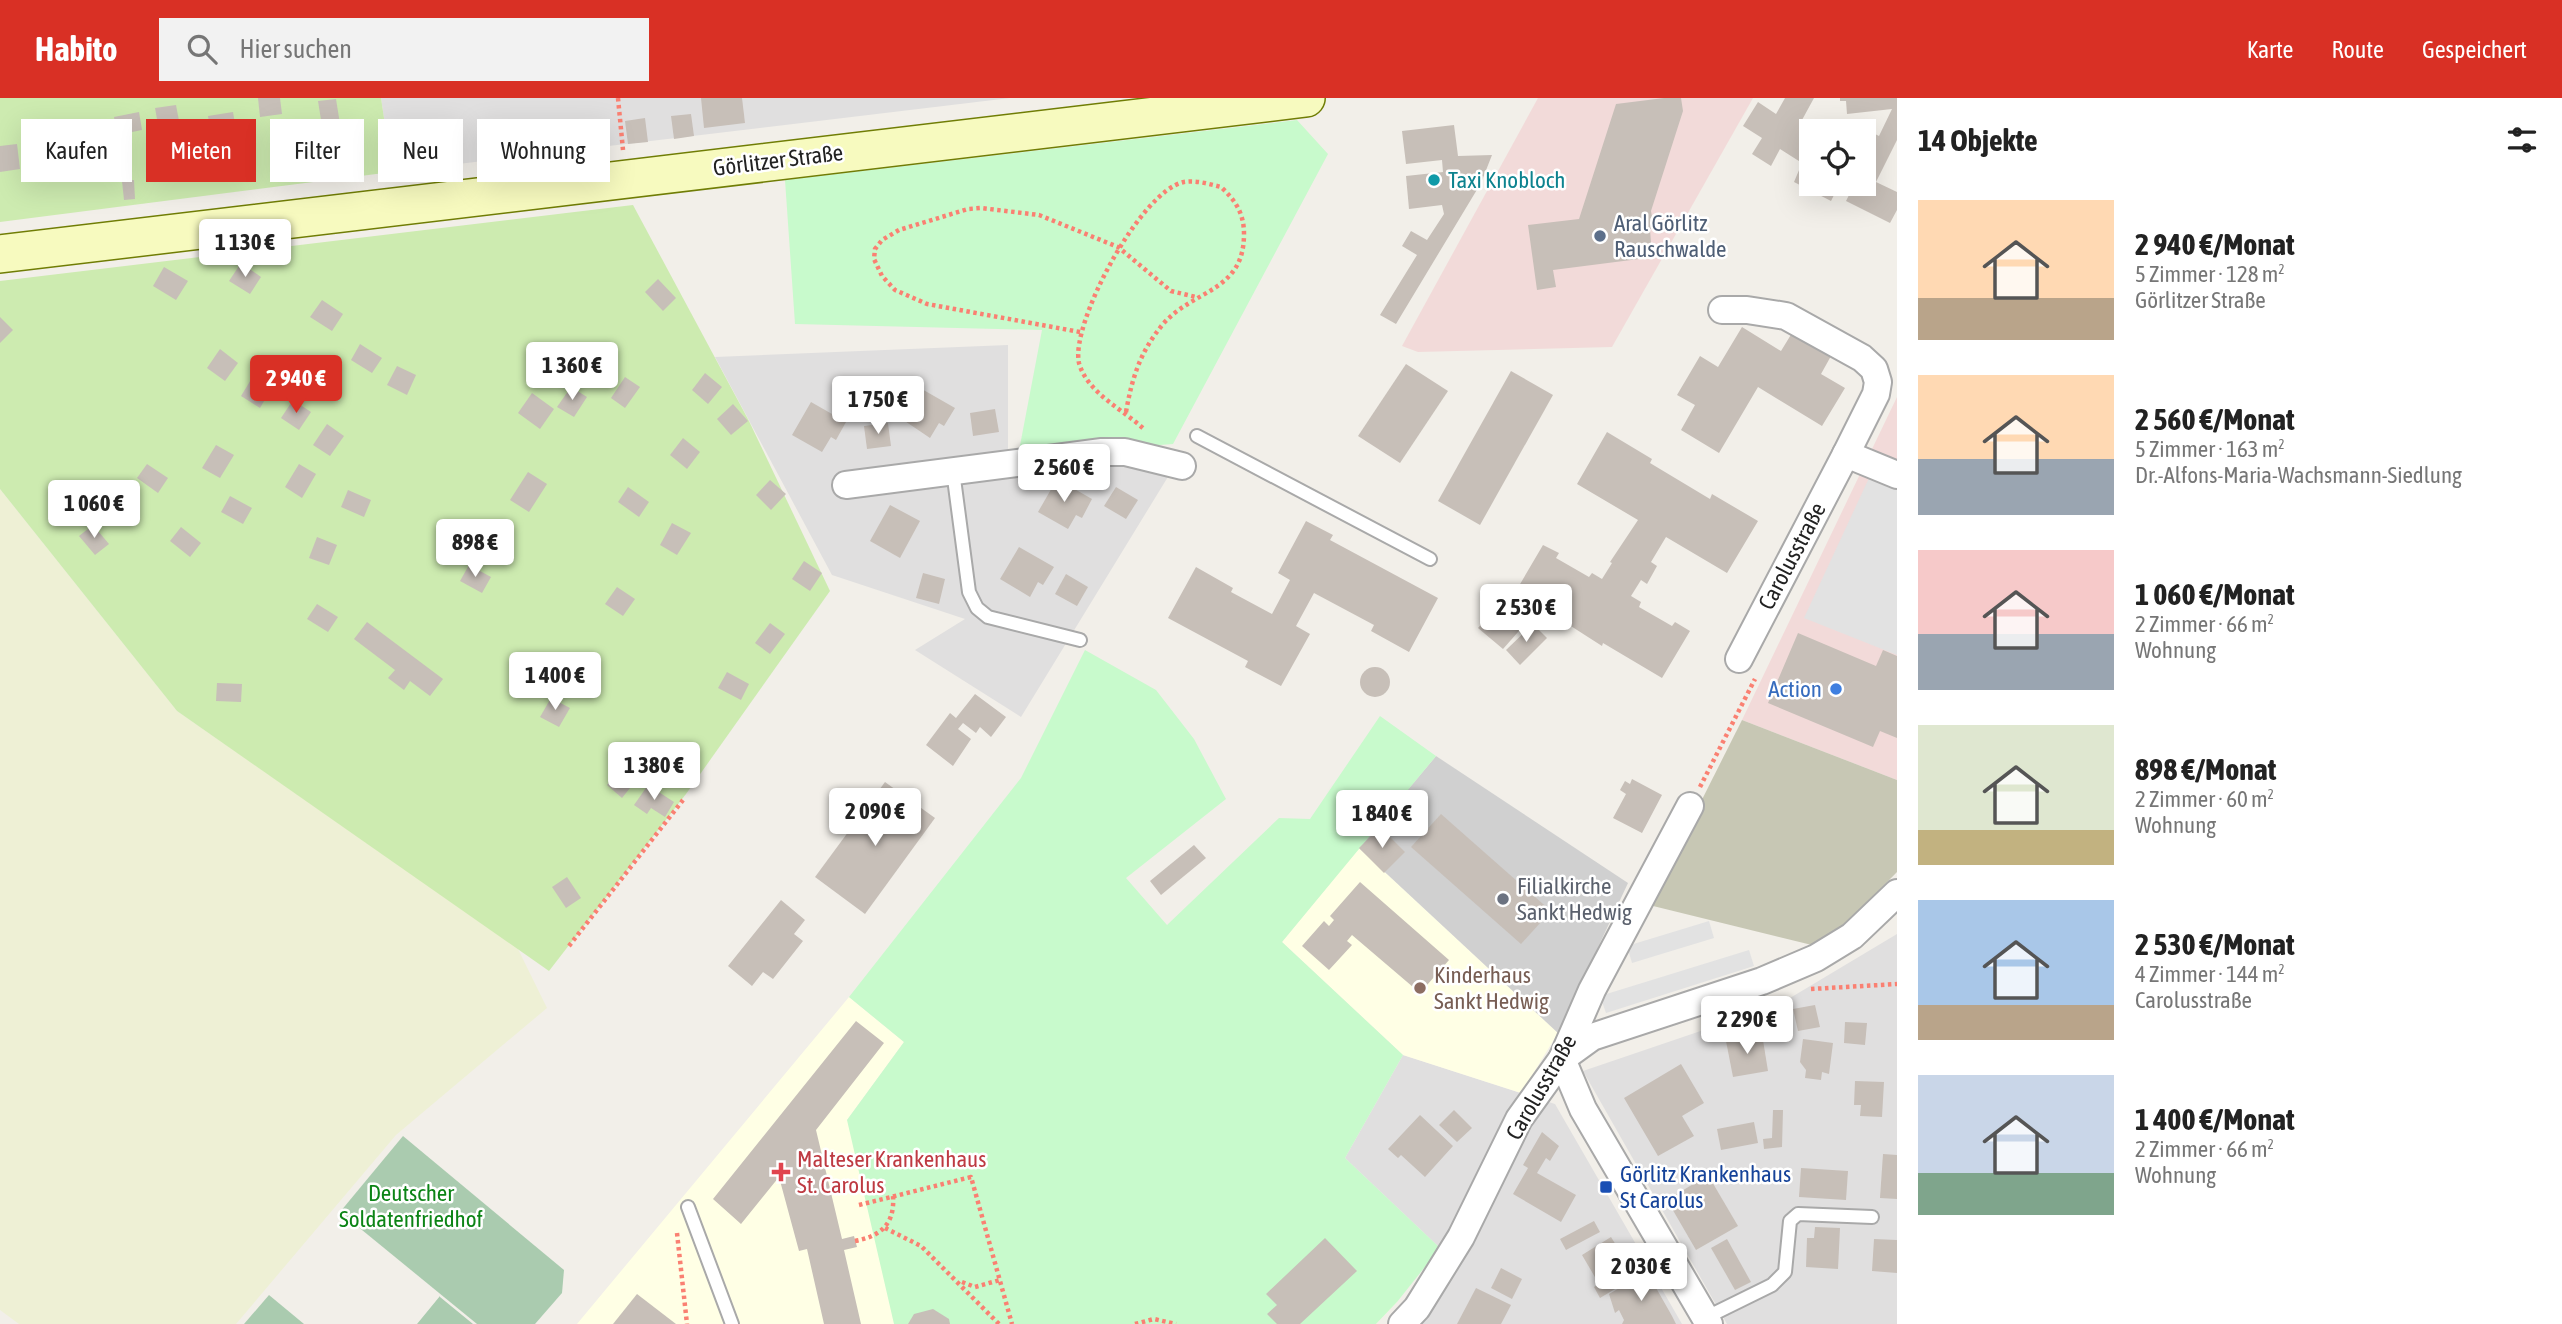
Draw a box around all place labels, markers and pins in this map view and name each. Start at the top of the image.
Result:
place label: Taxi Knobloch [1448,167,1565,193]
marker: Taxi Knobloch [1426,172,1442,188]
place label: Aral Görlitz Rauschwalde [1614,210,1727,262]
pin: 1 130 € [180,220,310,279]
marker: Aral Görlitz Rauschwalde [1592,228,1608,244]
pin: 1 360 € [507,342,637,402]
pin: 2 940 € [231,356,361,415]
pin: 1 750 € [813,376,943,436]
pin: 2 560 € [999,444,1129,504]
pin: 1 060 € [29,480,159,540]
pin: 898 € [426,519,524,579]
pin: 2 530 € [1461,584,1591,644]
pin: 1 400 € [490,652,620,712]
place label: Action [1768,676,1822,702]
marker: Action [1828,681,1844,697]
pin: 1 380 € [589,742,719,802]
pin: 2 090 € [810,788,940,848]
pin: 1 840 € [1317,790,1447,850]
place label: Filialkirche Sankt Hedwig [1517,873,1632,925]
marker: Filialkirche Sankt Hedwig [1495,891,1511,907]
place label: Kinderhaus Sankt Hedwig [1434,962,1549,1014]
marker: Kinderhaus Sankt Hedwig [1412,980,1428,996]
pin: 2 290 € [1682,996,1812,1056]
place label: Malteser Krankenhaus St. Carolus [797,1146,986,1198]
place label: Görlitz Krankenhaus St Carolus [1620,1161,1791,1213]
marker: Malteser Krankenhaus St. Carolus [771,1162,791,1182]
marker: Görlitz Krankenhaus St Carolus [1598,1179,1614,1195]
pin: 2 030 € [1576,1244,1706,1303]

